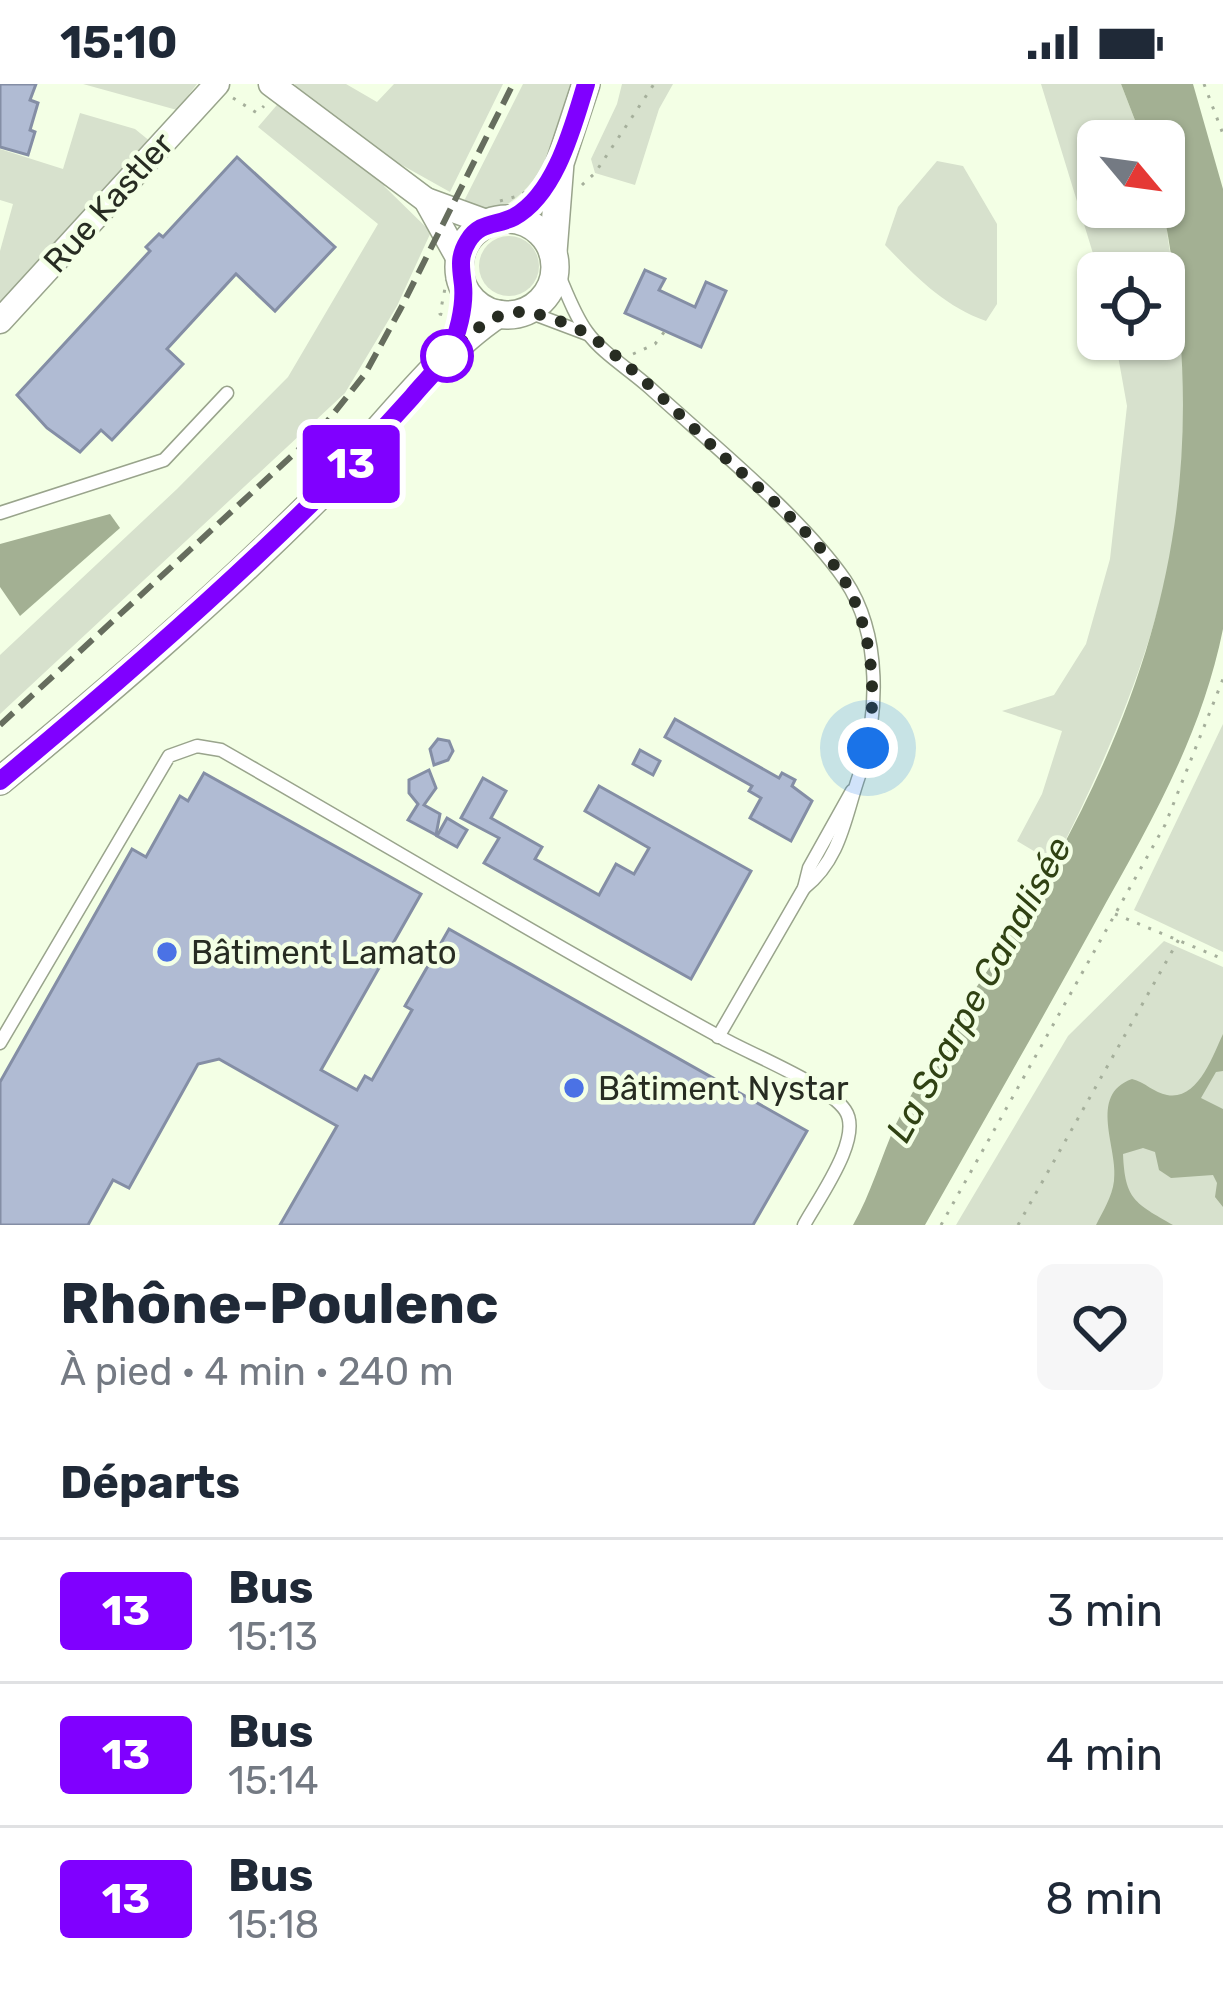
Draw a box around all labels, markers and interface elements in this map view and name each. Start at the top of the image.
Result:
text: 15:10 [60,16,178,69]
north arrow [1077,120,1185,228]
map controls [1077,120,1185,360]
street label: Rue Kastler [35,124,182,280]
button: locate [1077,252,1185,360]
unlabelled marker [422,331,472,381]
line badge: 13 [297,425,405,503]
text: 13 [327,439,375,489]
your location [838,718,898,778]
water label: La Scarpe Canalisée [877,829,1080,1149]
place label: Bâtiment Lamato [191,933,457,972]
marker: Bâtiment Lamato [154,939,180,965]
place label: Bâtiment Nystar [598,1069,849,1108]
marker: Bâtiment Nystar [561,1075,587,1101]
button: heart [1037,1264,1163,1390]
text: Rhône-Poulenc [60,1270,499,1337]
text: À pied · 4 min · 240 m [60,1349,454,1395]
text: Départs [60,1456,240,1509]
text: Bus [228,1561,313,1614]
text: 3 min [1047,1584,1163,1637]
text: 13 [102,1586,150,1636]
text: 15:13 [228,1614,318,1660]
text: Bus [228,1705,313,1758]
text: 4 min [1046,1728,1163,1781]
text: 13 [102,1730,150,1780]
text: 15:14 [228,1758,319,1804]
text: Bus [228,1849,313,1902]
text: 8 min [1045,1872,1163,1925]
text: 13 [102,1874,150,1924]
text: 15:18 [228,1902,319,1948]

